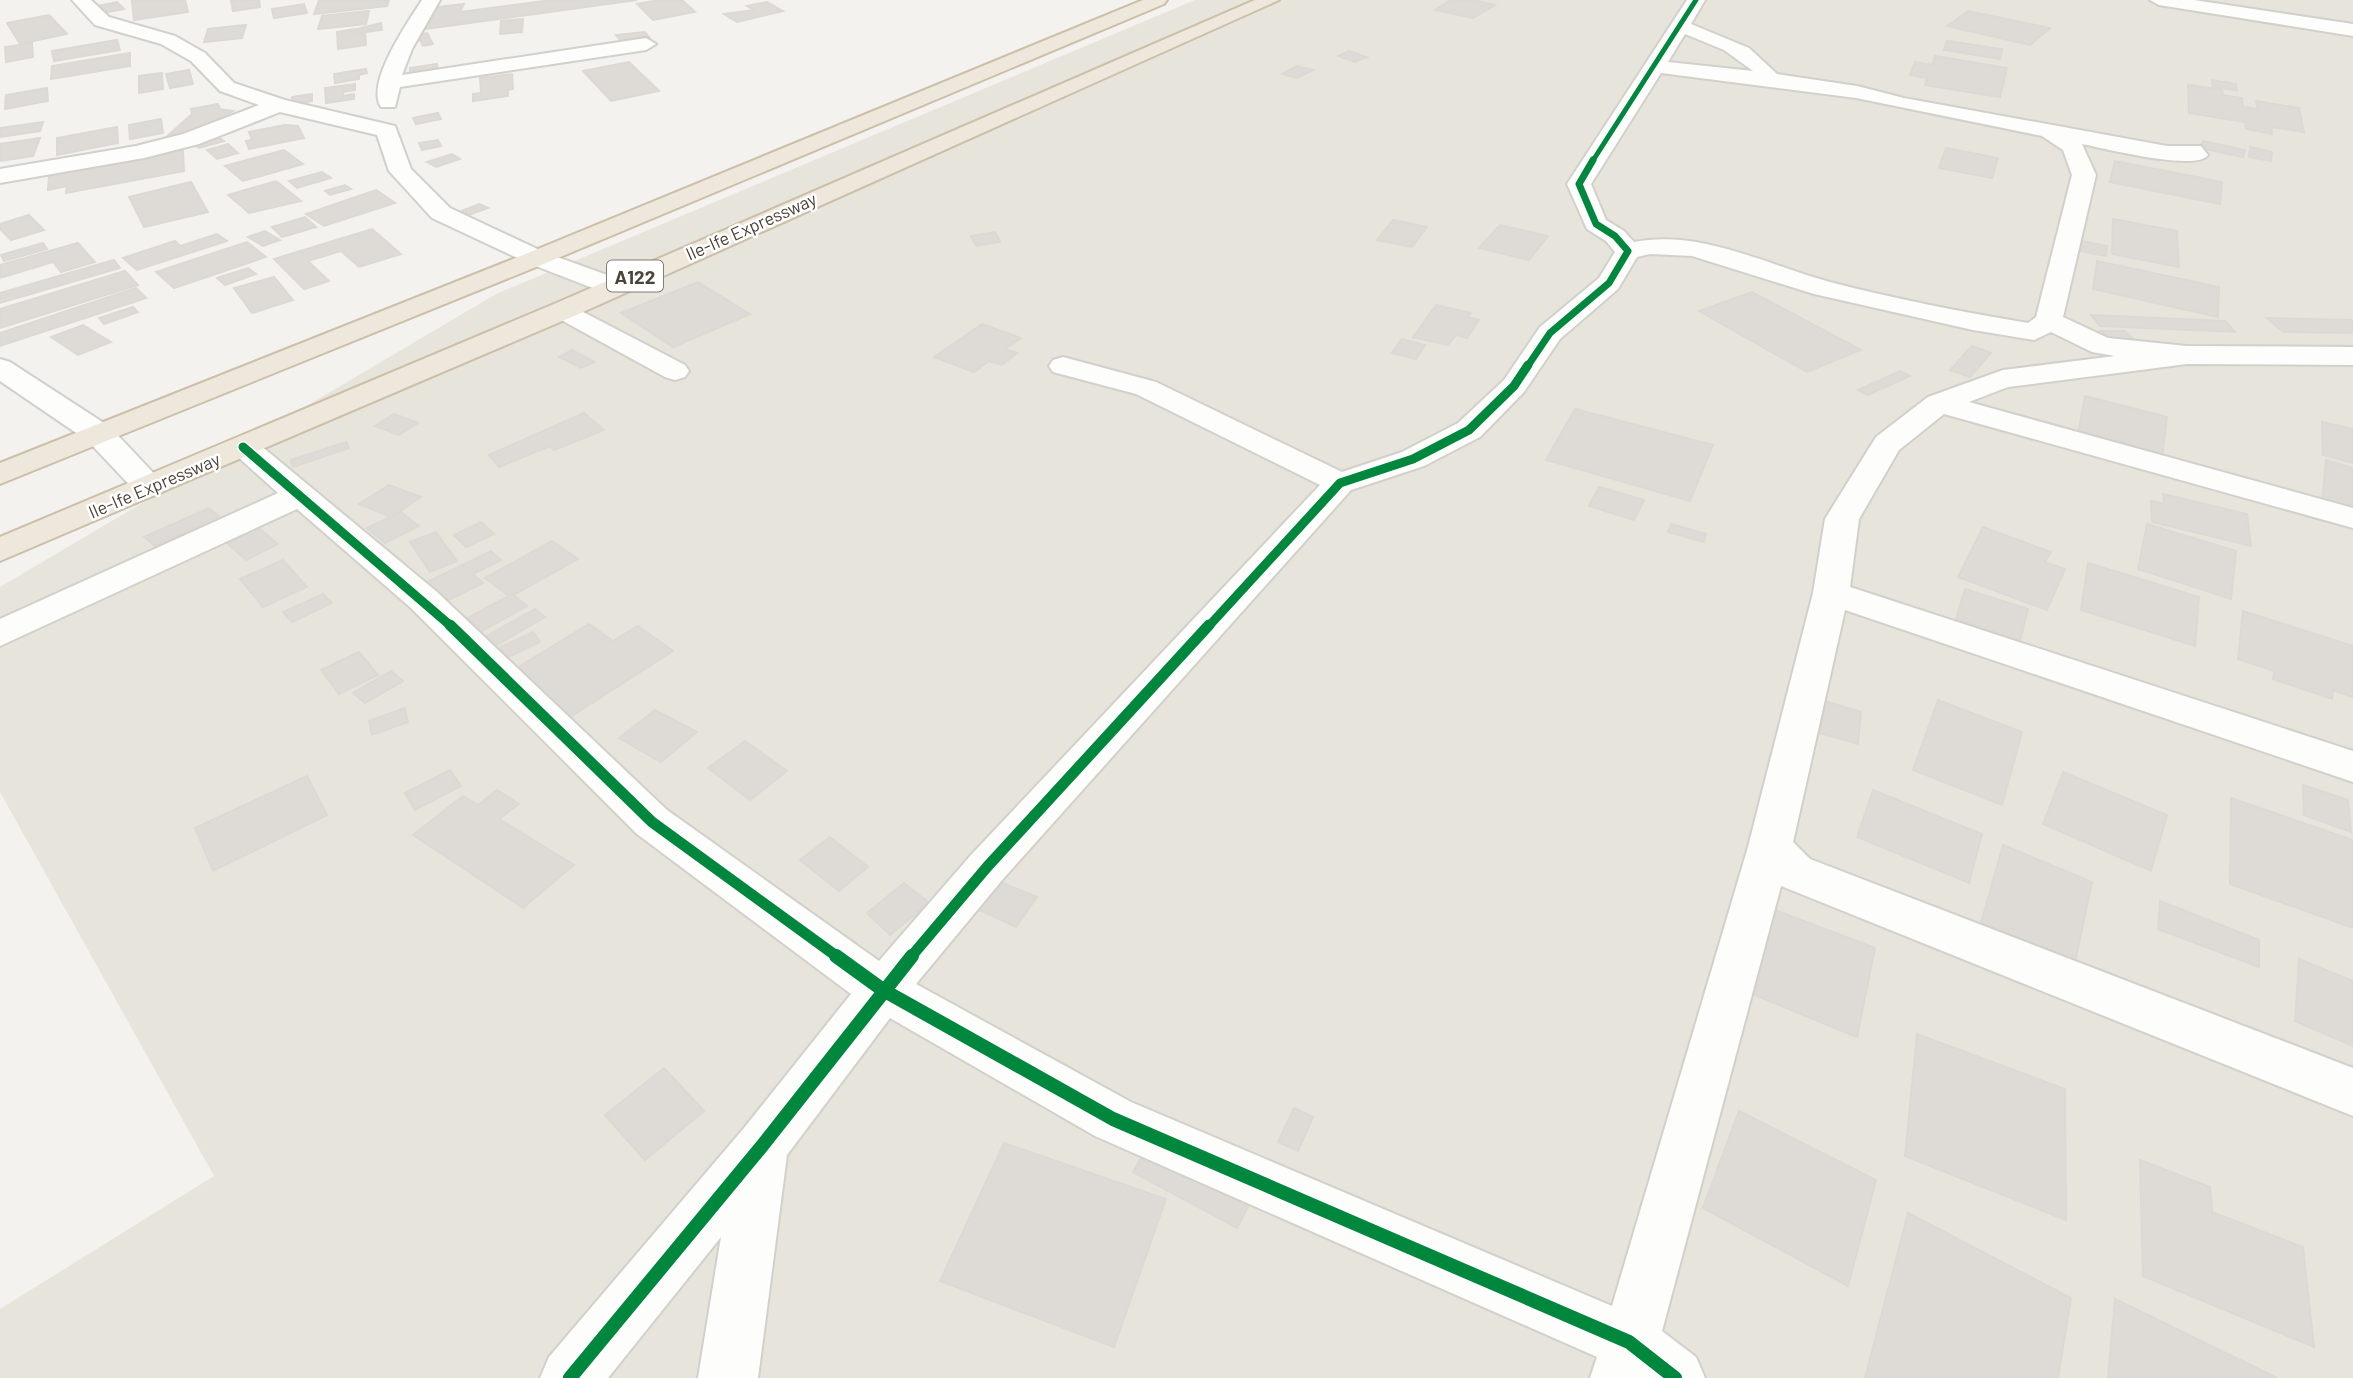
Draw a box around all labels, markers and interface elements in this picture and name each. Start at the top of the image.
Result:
street label: Ile-Ife Expressway [682,187,820,265]
road number: A122 [607,260,663,292]
street label: Ile-Ife Expressway [85,447,223,523]

